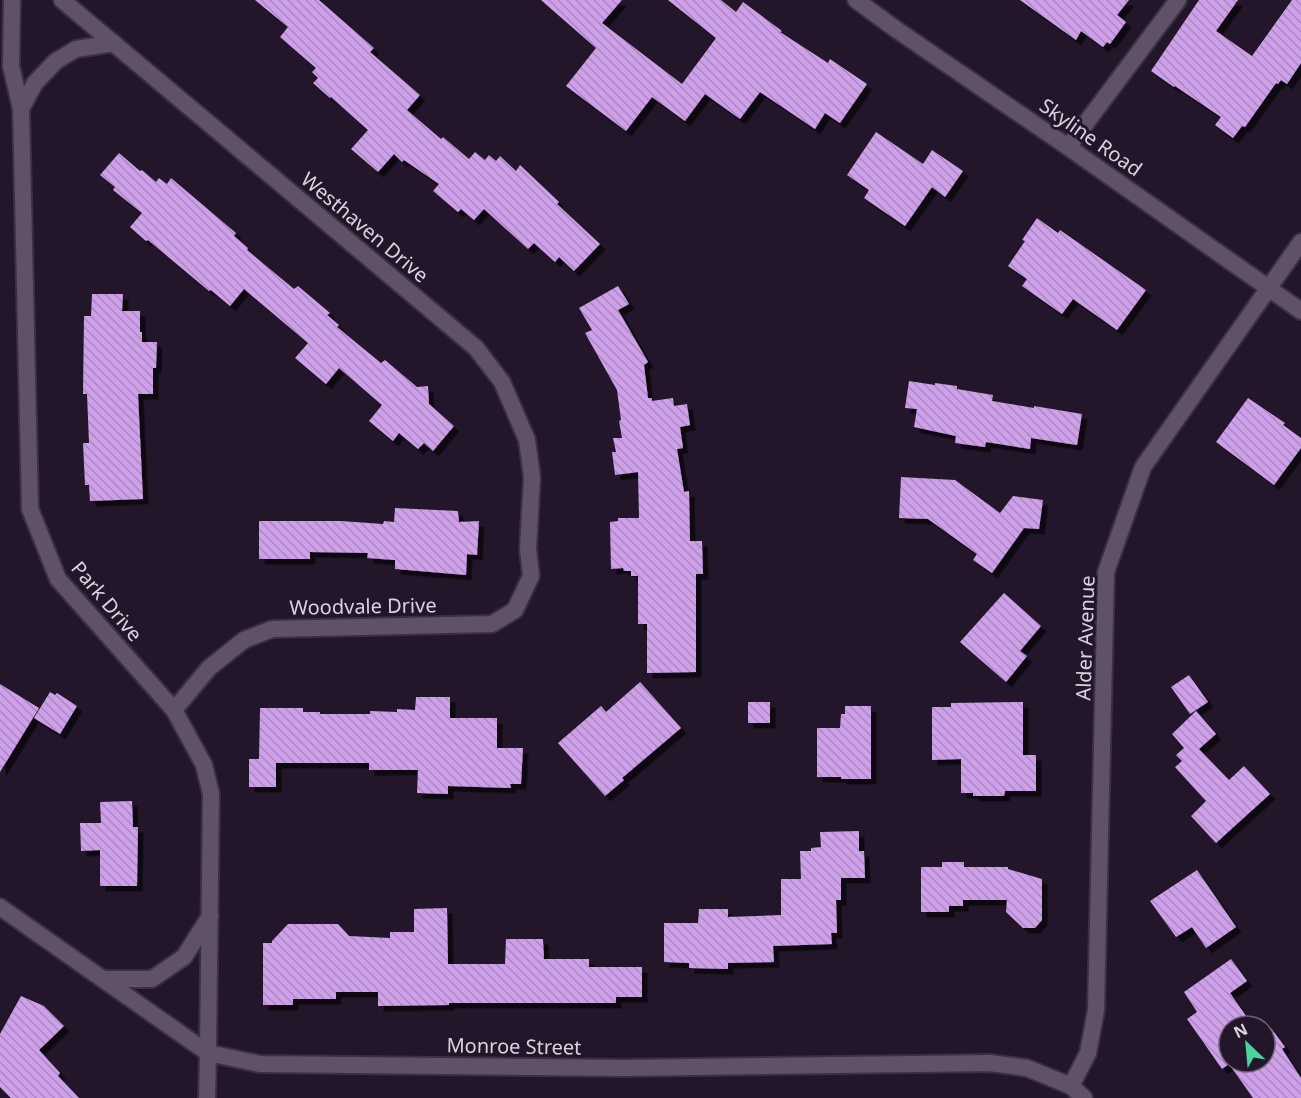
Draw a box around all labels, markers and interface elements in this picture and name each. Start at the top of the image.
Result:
street label: Skyline Road [1034,92,1148,182]
street label: Westhaven Drive [296,166,434,288]
street label: Park Drive [66,555,148,647]
street label: Alder Avenue [1069,575,1101,701]
street label: Woodvale Drive [289,591,437,621]
north arrow [1217,1014,1277,1074]
text: N [1230,1018,1251,1043]
street label: Monroe Street [446,1031,582,1061]

